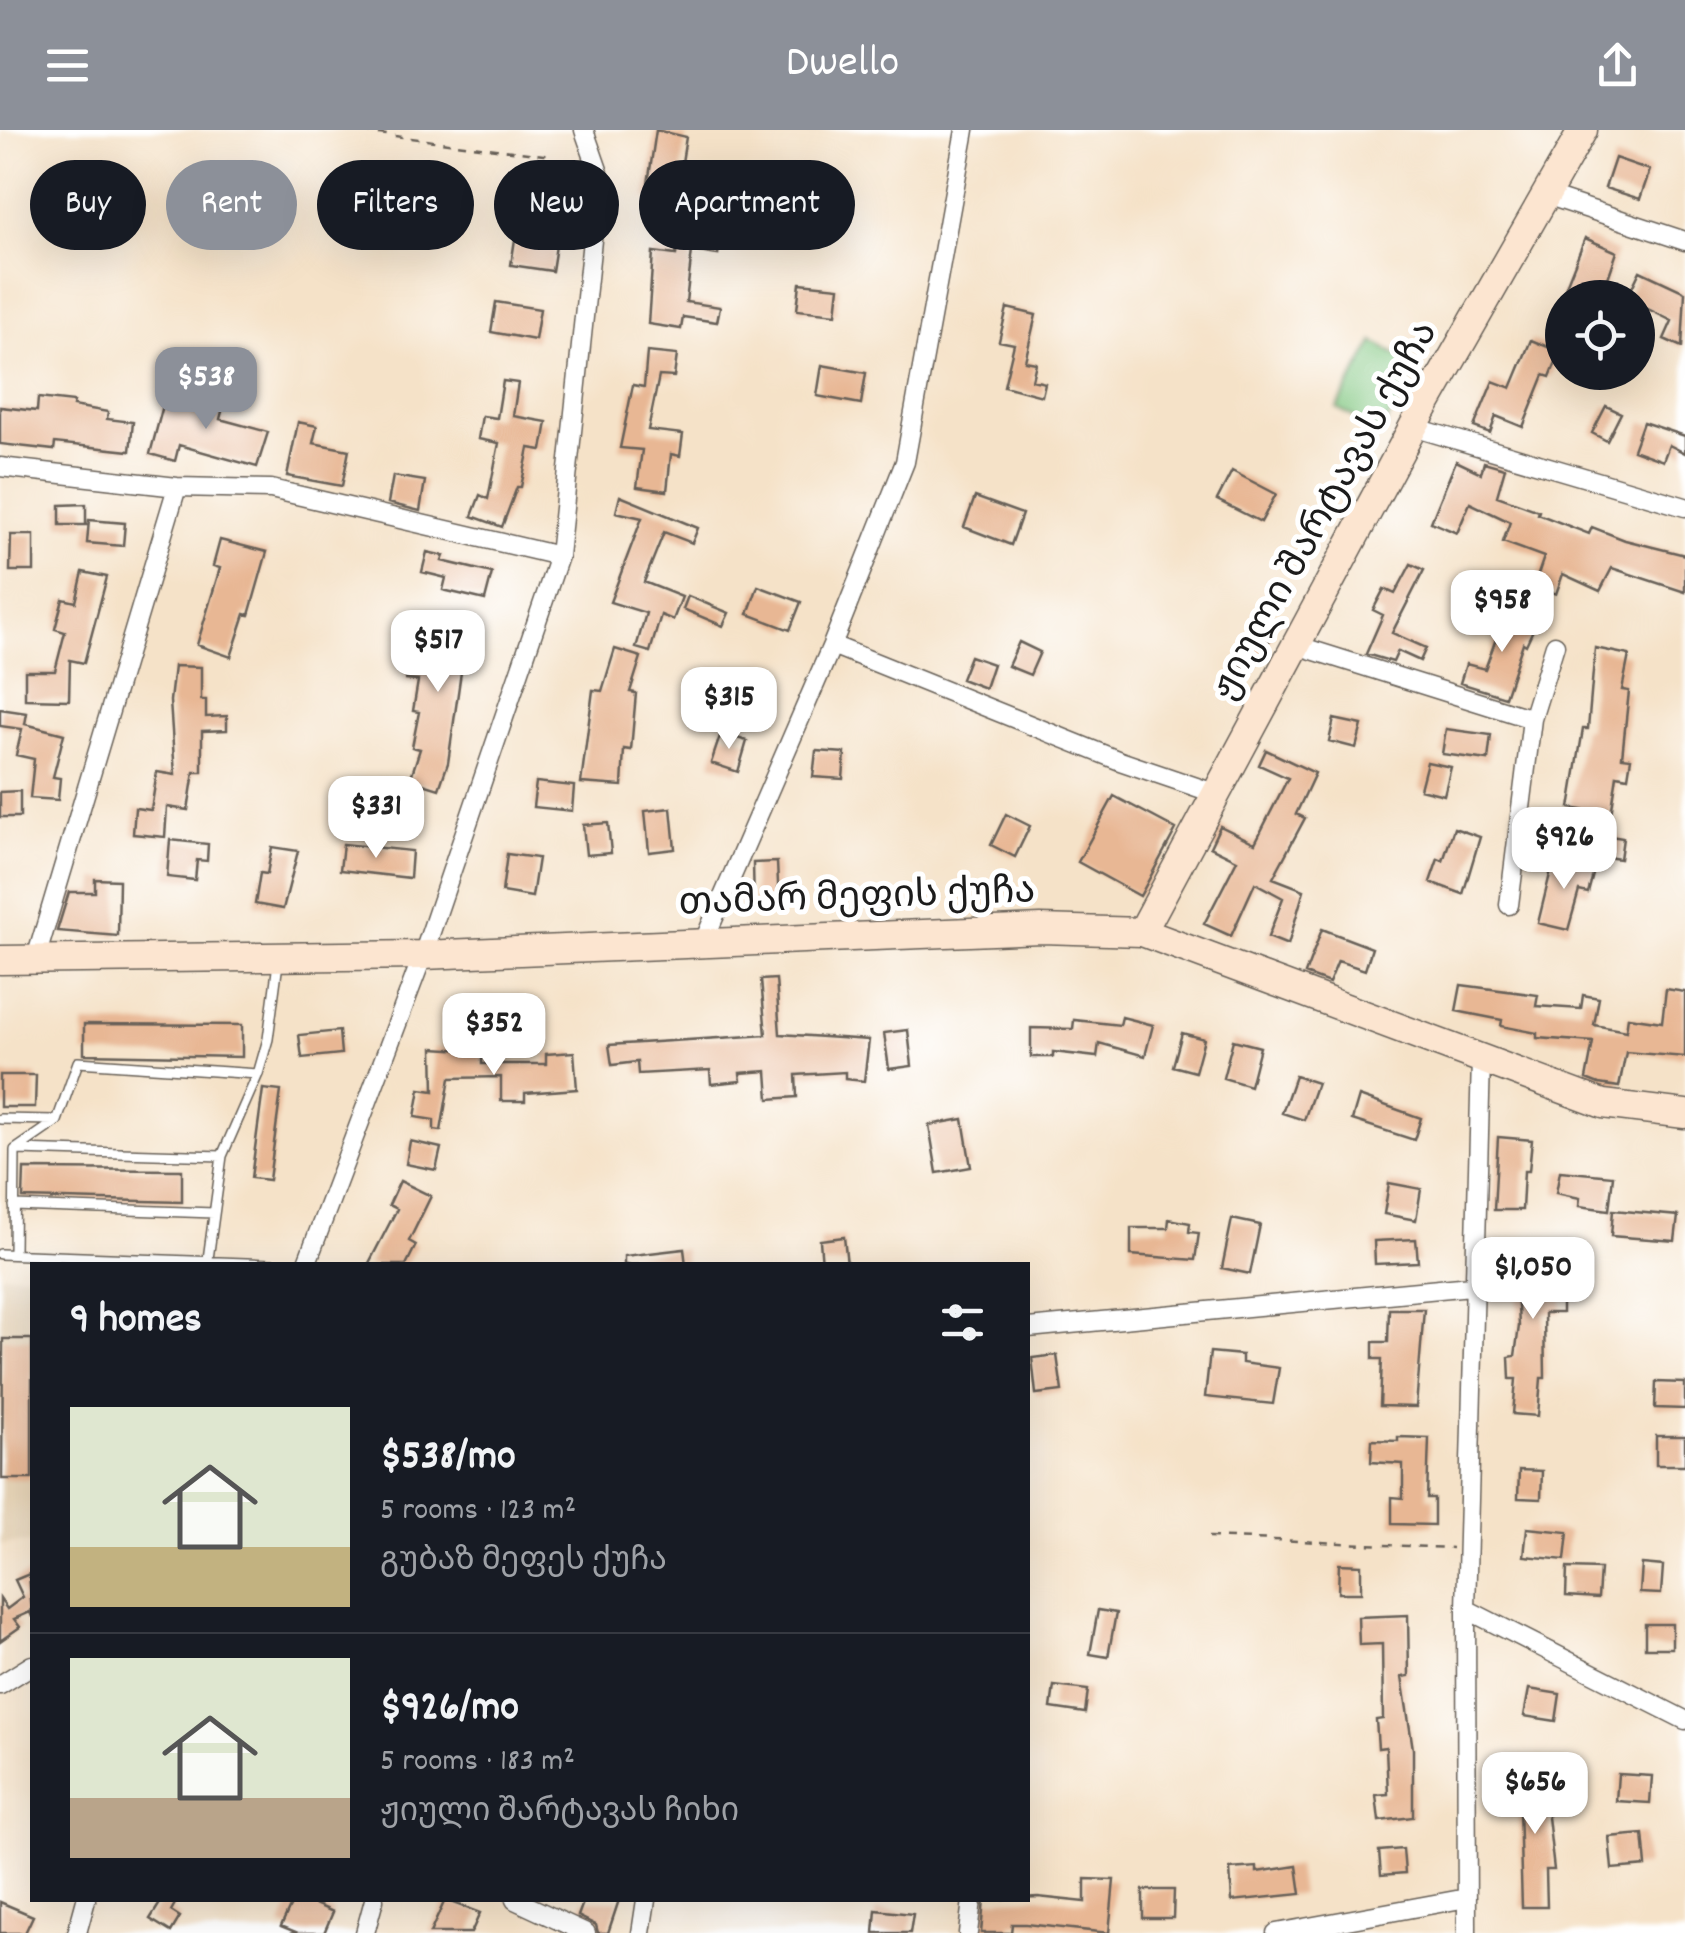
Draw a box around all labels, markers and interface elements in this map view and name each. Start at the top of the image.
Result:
text: Dwello [786,33,899,97]
icon: menu [40,38,95,93]
icon: share [1590,38,1645,93]
chip: Buy [30,160,146,250]
chip: Rent [166,160,297,250]
chip: Filters [317,160,474,250]
chip: New [494,160,619,250]
chip: Apartment [639,160,855,250]
map controls [1545,280,1655,390]
button: locate [1545,280,1655,390]
street label: ჟიული შარტავას ქუჩა [1200,312,1454,712]
pin: $538 [147,347,265,432]
text: $538 [177,356,235,402]
pin: $958 [1443,570,1561,655]
text: $958 [1473,579,1531,625]
pin: $517 [379,610,497,695]
text: $517 [413,619,463,665]
pin: $315 [670,667,788,752]
text: $315 [703,676,755,722]
pin: $331 [317,776,435,861]
text: $331 [350,785,402,831]
pin: $926 [1505,807,1623,892]
text: $926 [1534,816,1594,862]
street label: თამარ მეფის ქუჩა [678,866,1036,934]
pin: $352 [435,993,553,1078]
text: $352 [464,1002,524,1048]
pin: $1,050 [1452,1237,1614,1322]
text: $1,050 [1493,1246,1573,1292]
text: 9 homes [70,1292,202,1352]
icon: filters [935,1295,990,1350]
text: $538/mo [380,1429,516,1489]
icon: home [150,1447,270,1567]
text: 5 rooms · 123 m² [380,1489,576,1535]
text: გუბაზ მეფეს ქუჩა [380,1540,667,1586]
text: $926/mo [380,1680,519,1740]
icon: home [150,1698,270,1818]
text: 5 rooms · 183 m² [380,1740,575,1786]
pin: $656 [1476,1752,1594,1837]
text: $656 [1504,1761,1566,1807]
text: ჟიული შარტავას ჩიხი [380,1791,739,1837]

